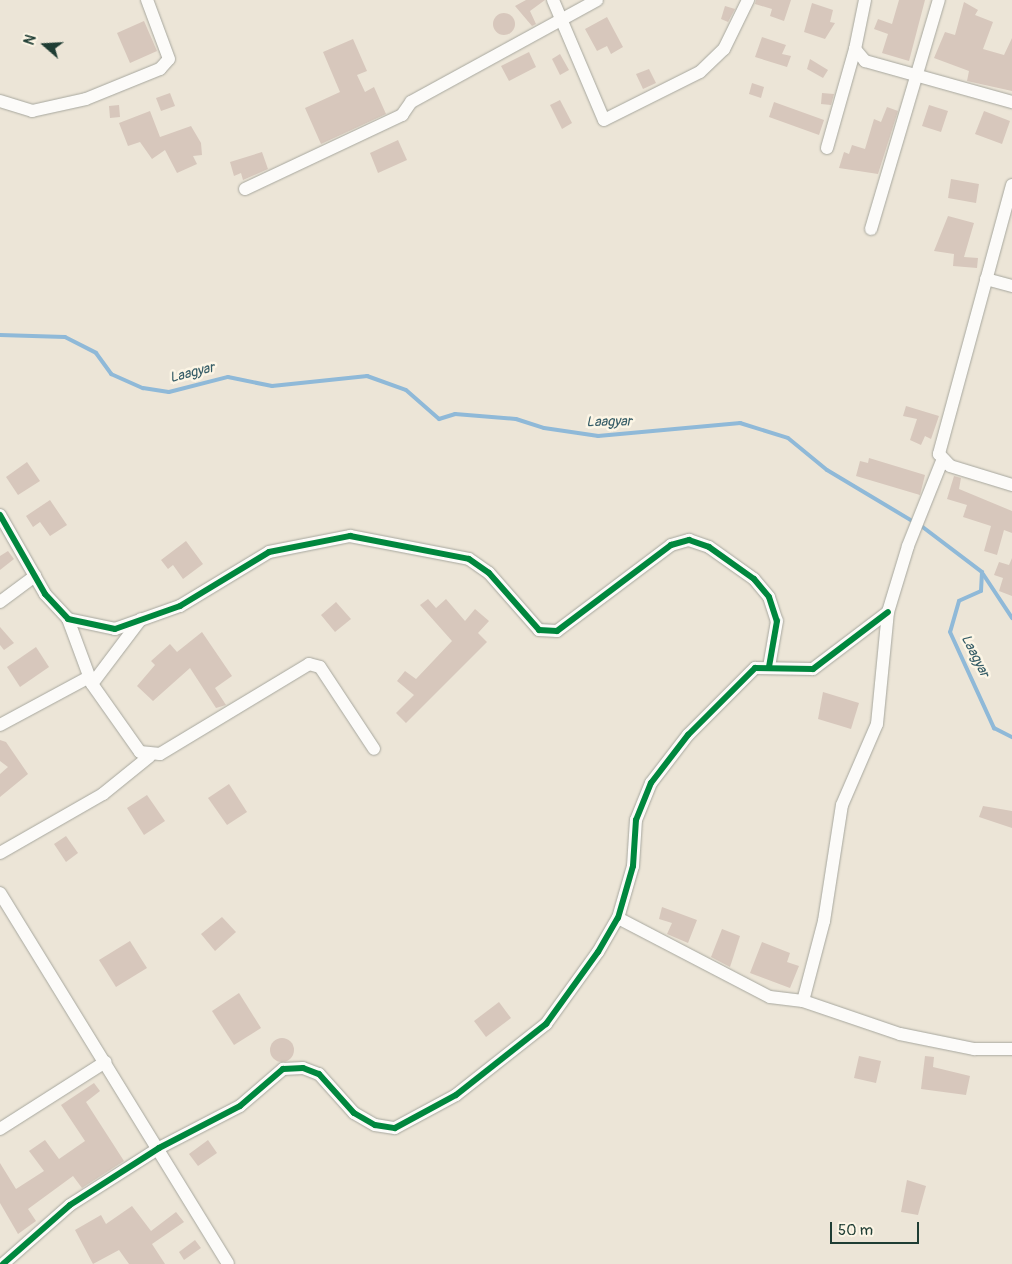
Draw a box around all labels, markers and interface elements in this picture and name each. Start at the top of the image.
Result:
north arrow [20,20,70,70]
text: N [21,33,40,47]
water label: Laagyar [168,359,216,387]
water label: Laagyar [586,413,632,431]
water label: Laagyar [957,632,993,680]
scale bar [832,1212,921,1244]
text: 50 m [838,1221,873,1240]

